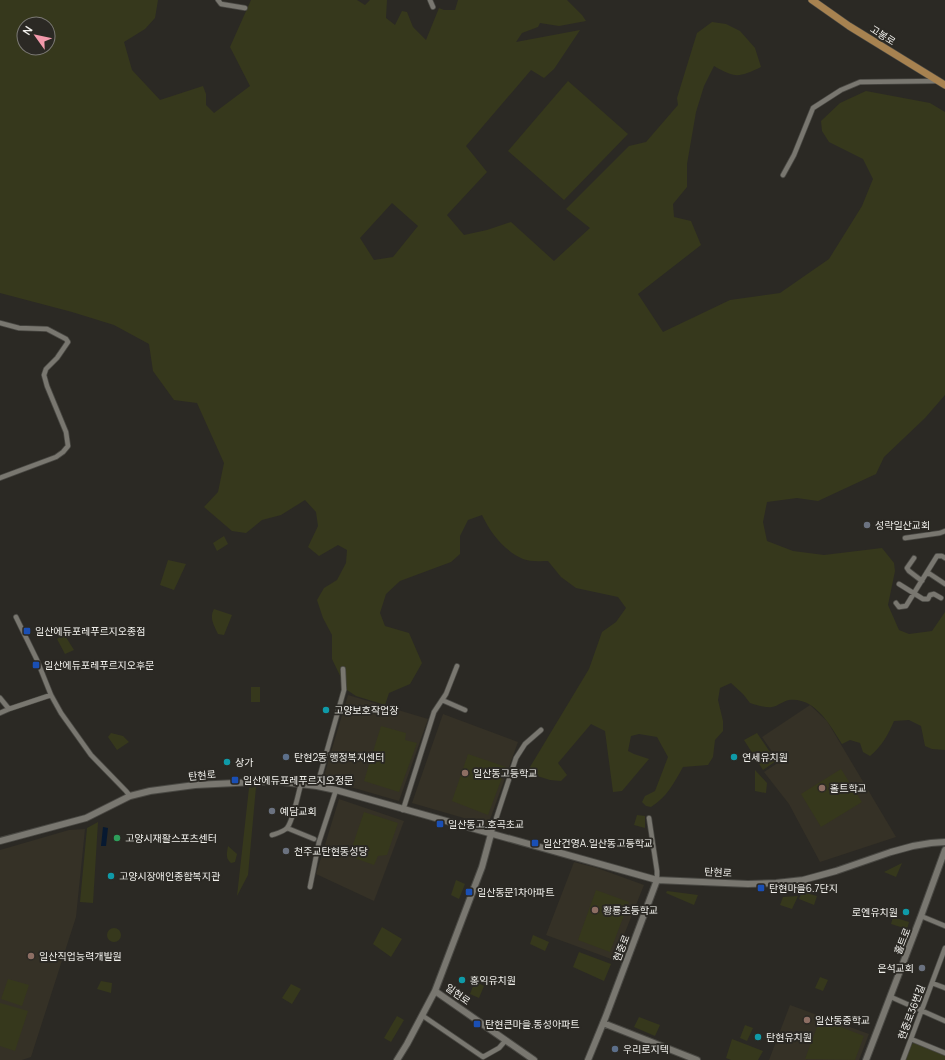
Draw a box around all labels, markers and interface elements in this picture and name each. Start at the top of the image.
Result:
north arrow [16,16,56,56]
street label: 고봉로 [868,22,898,48]
text: N [19,23,36,38]
place label: 성락일산교회 [875,518,930,532]
marker: 성락일산교회 [862,520,872,530]
place label: 일산에듀포레푸르지오종점 [35,624,145,638]
marker: 일산에듀포레푸르지오종점 [22,626,32,636]
place label: 일산에듀포레푸르지오후문 [44,658,154,672]
marker: 일산에듀포레푸르지오후문 [31,660,41,670]
place label: 고양보호작업장 [334,703,398,717]
marker: 고양보호작업장 [321,705,331,715]
place label: 탄현2동 행정복지센터 [294,750,385,764]
place label: 연세유치원 [742,750,788,764]
marker: 탄현2동 행정복지센터 [281,752,291,762]
marker: 연세유치원 [729,752,739,762]
place label: 상가 [235,755,253,769]
marker: 상가 [222,757,232,767]
place label: 일산동고등학교 [473,766,537,780]
street label: 탄현로 [188,767,216,783]
marker: 일산동고등학교 [460,768,470,778]
place label: 일산에듀포레푸르지오정문 [243,773,353,787]
marker: 일산에듀포레푸르지오정문 [230,775,240,785]
place label: 홀트학교 [830,781,867,795]
marker: 홀트학교 [817,783,827,793]
place label: 예담교회 [280,804,317,818]
marker: 예담교회 [267,806,277,816]
place label: 일산동고.호곡초교 [448,817,524,831]
marker: 일산동고.호곡초교 [435,819,445,829]
place label: 고양시재활스포츠센터 [125,831,217,845]
marker: 고양시재활스포츠센터 [112,833,122,843]
place label: 일산건영A.일산동고등학교 [543,836,653,850]
marker: 일산건영A.일산동고등학교 [530,838,540,848]
place label: 천주교탄현동성당 [294,844,368,858]
marker: 천주교탄현동성당 [281,846,291,856]
street label: 탄현로 [704,864,732,880]
place label: 고양시장애인종합복지관 [119,869,221,883]
marker: 고양시장애인종합복지관 [106,871,116,881]
place label: 탄현마을6.7단지 [769,881,838,895]
marker: 탄현마을6.7단지 [756,883,766,893]
place label: 일산동문1차아파트 [477,885,555,899]
marker: 일산동문1차아파트 [464,887,474,897]
place label: 황룡초등학교 [603,903,658,917]
marker: 황룡초등학교 [590,905,600,915]
place label: 로엔유치원 [852,905,898,919]
marker: 로엔유치원 [901,907,911,917]
street label: 홀트로 [891,926,913,956]
street label: 현중로 [610,933,632,963]
place label: 일산직업능력개발원 [39,949,122,963]
marker: 일산직업능력개발원 [26,951,36,961]
place label: 은석교회 [877,961,914,975]
marker: 은석교회 [917,963,927,973]
place label: 홍익유치원 [470,973,516,987]
marker: 홍익유치원 [457,975,467,985]
street label: 일현로 [443,980,473,1008]
street label: 현중로36번길 [894,983,928,1041]
place label: 일산동중학교 [815,1013,870,1027]
marker: 일산동중학교 [802,1015,812,1025]
place label: 탄현큰마을.동성아파트 [485,1017,580,1031]
marker: 탄현큰마을.동성아파트 [472,1019,482,1029]
place label: 탄현유치원 [766,1030,812,1044]
marker: 탄현유치원 [753,1032,763,1042]
place label: 우리로지텍 [623,1042,669,1056]
marker: 우리로지텍 [610,1044,620,1054]

